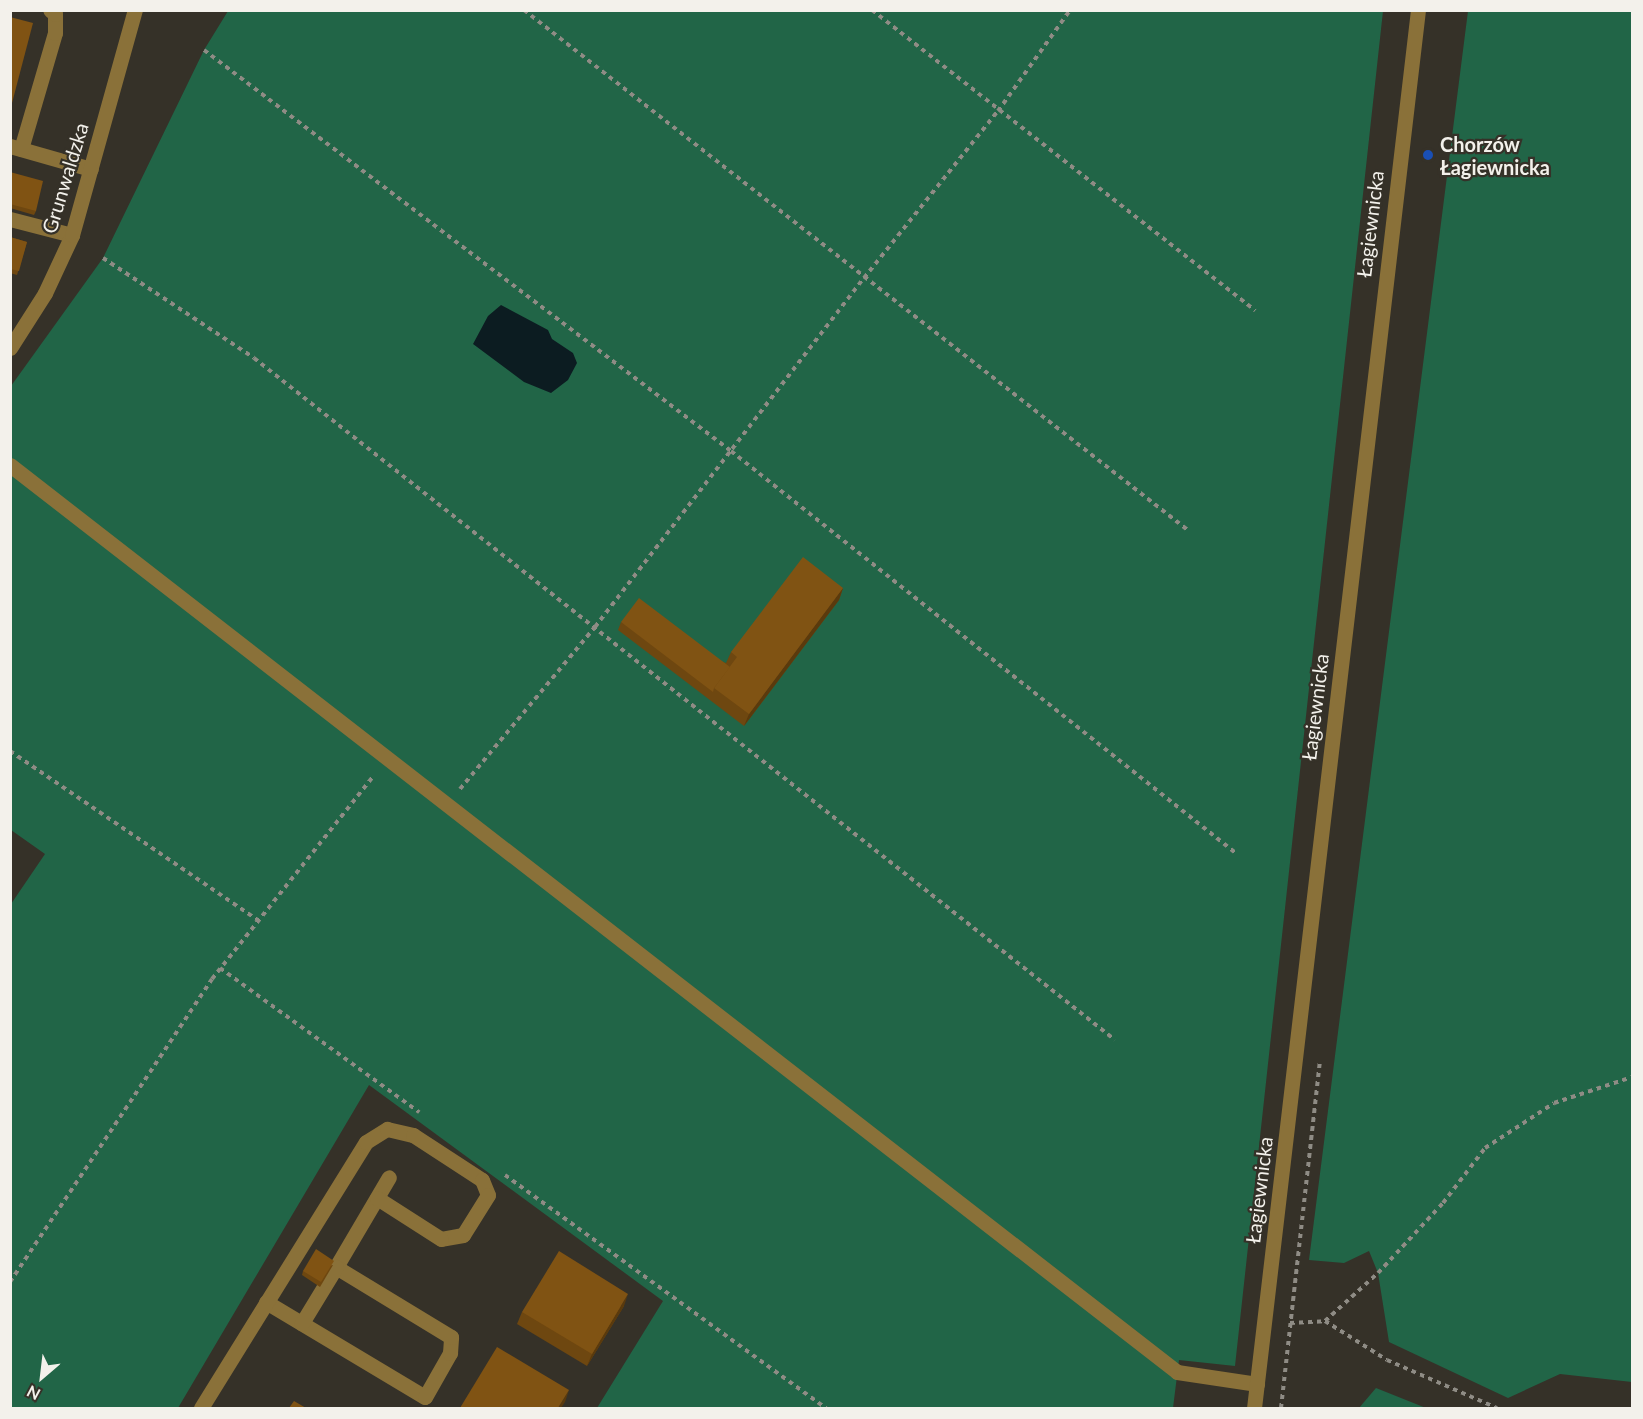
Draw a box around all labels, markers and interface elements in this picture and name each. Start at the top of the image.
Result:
street label: Grunwaldzka [37,120,93,236]
place label: Chorzów Łagiewnicka [1440,132,1550,179]
marker: Chorzów Łagiewnicka [1421,148,1435,162]
street label: Łagiewnicka [1352,169,1388,279]
street label: Łagiewnicka [1297,652,1333,762]
street label: Łagiewnicka [1241,1135,1277,1245]
north arrow [12,1347,72,1407]
text: N [23,1382,43,1405]

